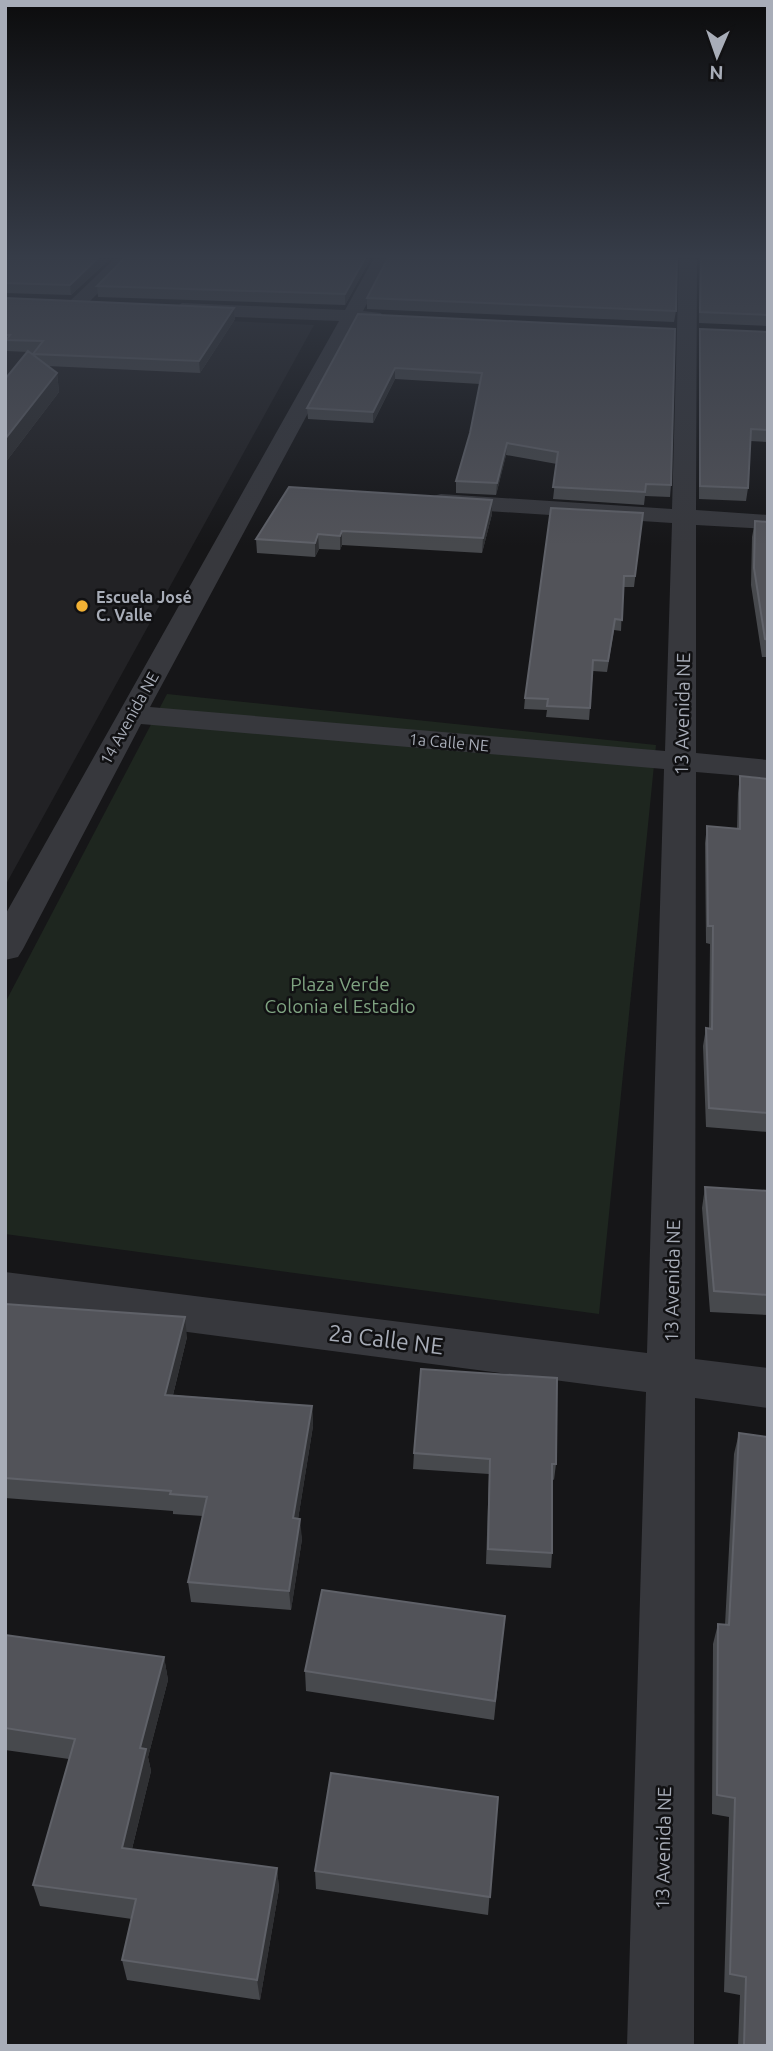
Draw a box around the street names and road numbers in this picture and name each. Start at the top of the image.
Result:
street label: 13 Avenida NE [670,653,694,775]
street label: 14 Avenida NE [96,668,162,767]
street label: 1a Calle NE [408,730,490,754]
street label: 13 Avenida NE [660,1220,684,1342]
street label: 2a Calle NE [327,1320,445,1358]
street label: 13 Avenida NE [651,1787,675,1909]

